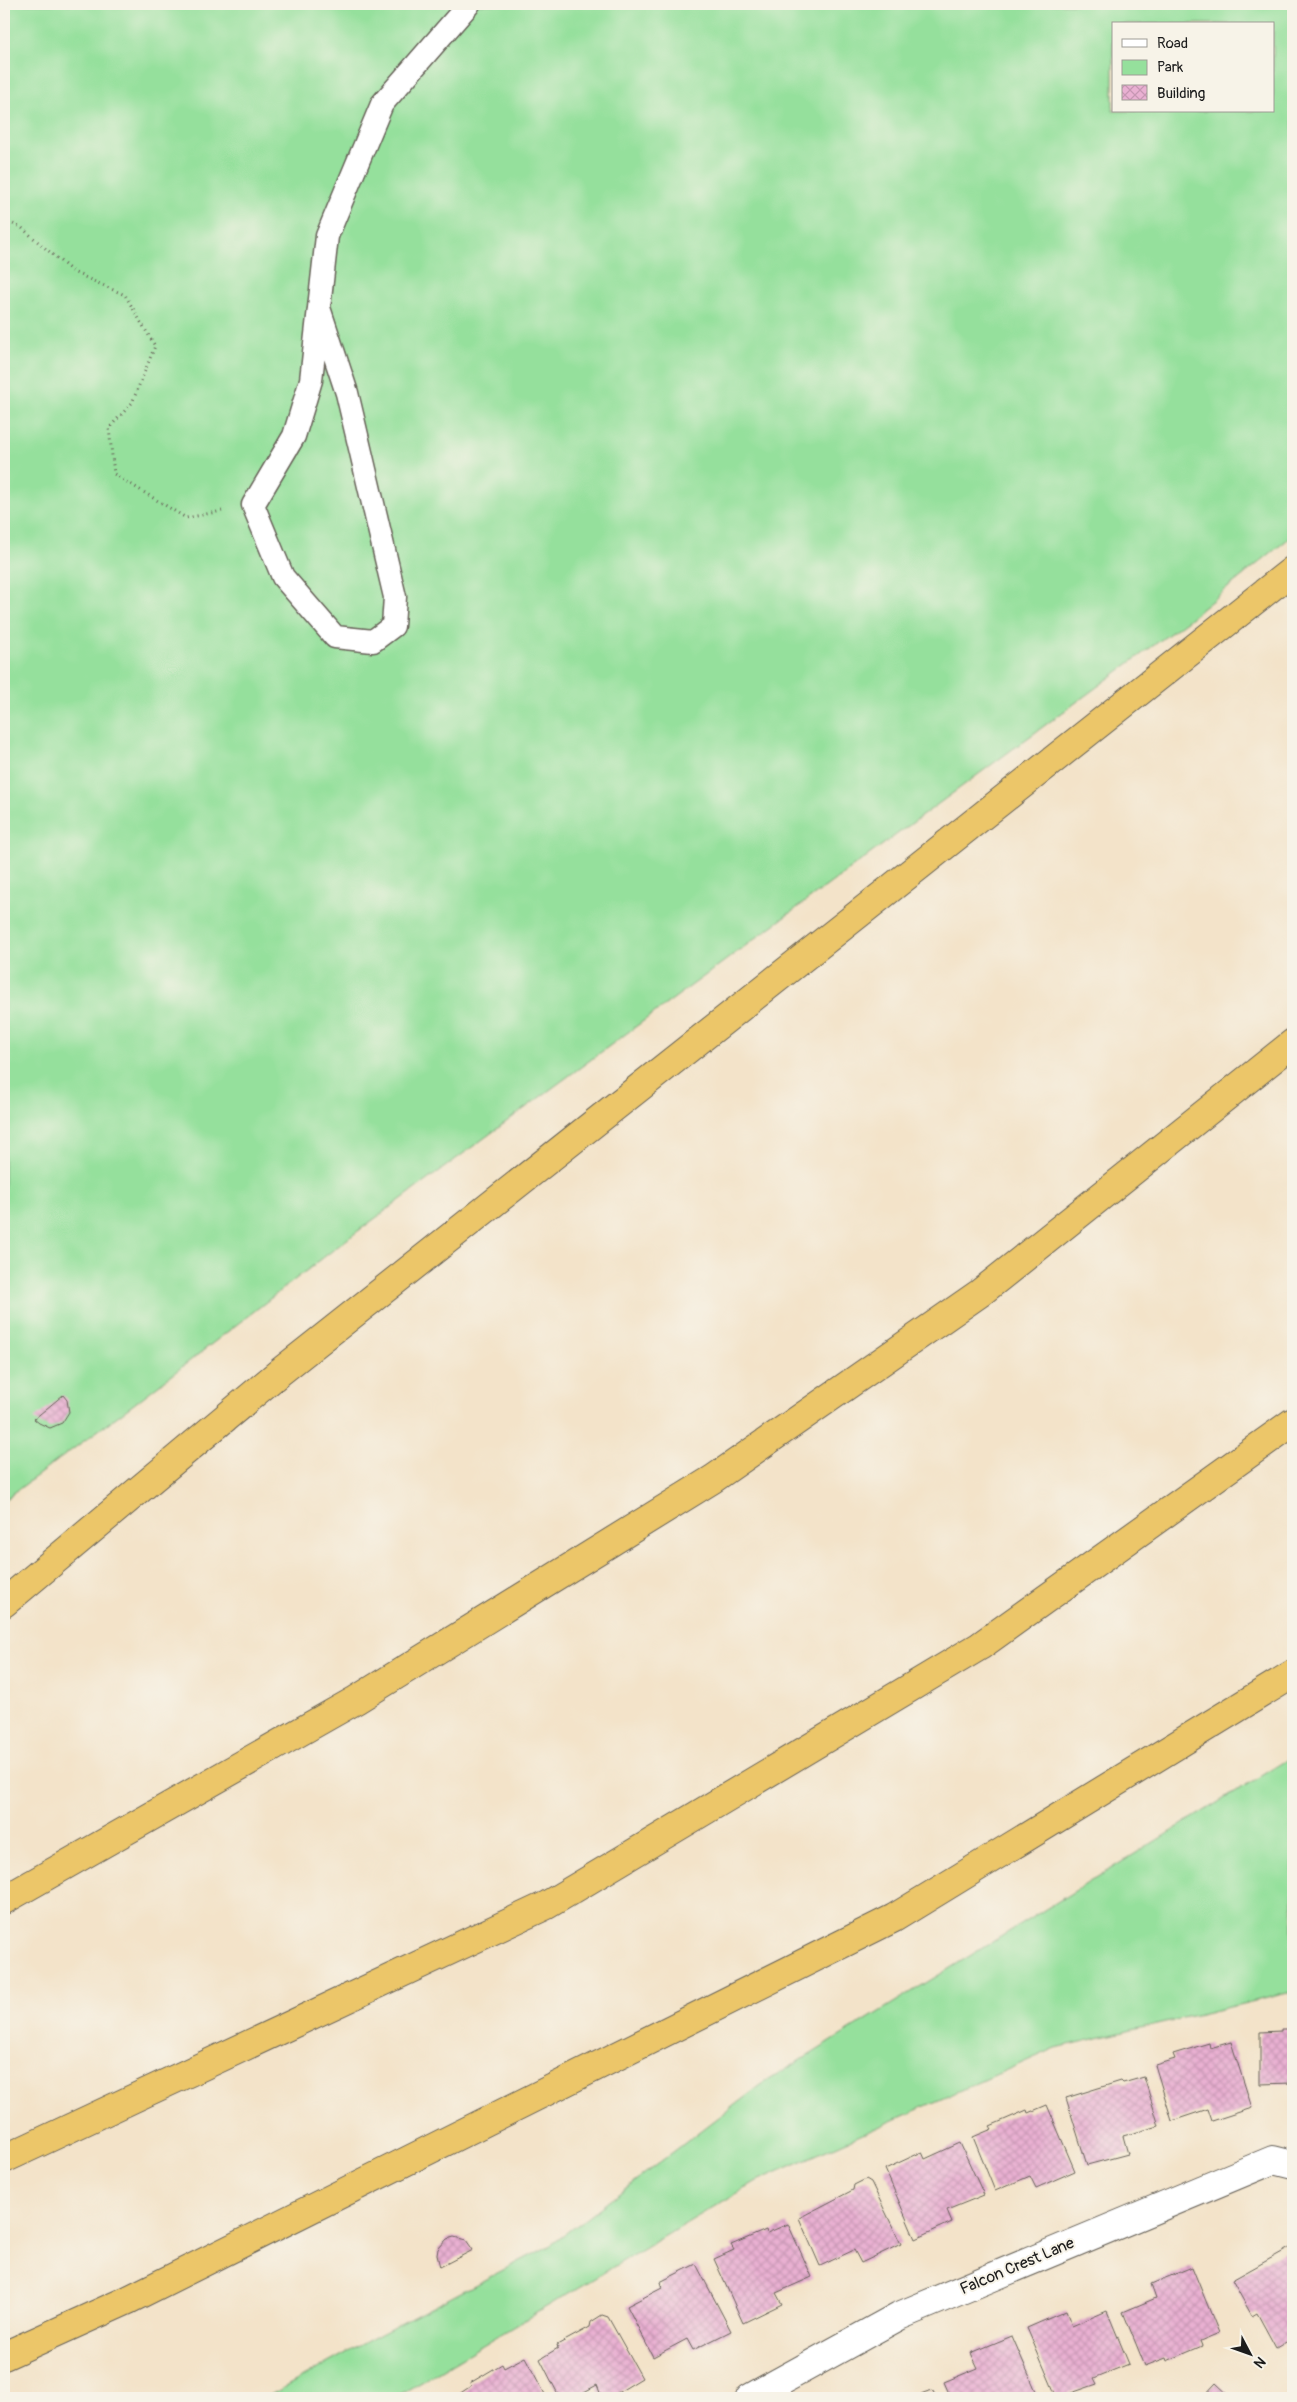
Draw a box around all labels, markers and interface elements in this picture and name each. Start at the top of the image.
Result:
legend [1112,22,1274,112]
text: Road [1157,34,1188,53]
text: Park [1157,58,1184,77]
text: Building [1157,84,1205,103]
street label: Falcon Crest Lane [957,2233,1077,2299]
north arrow [1224,2330,1274,2380]
text: N [1250,2353,1269,2371]

